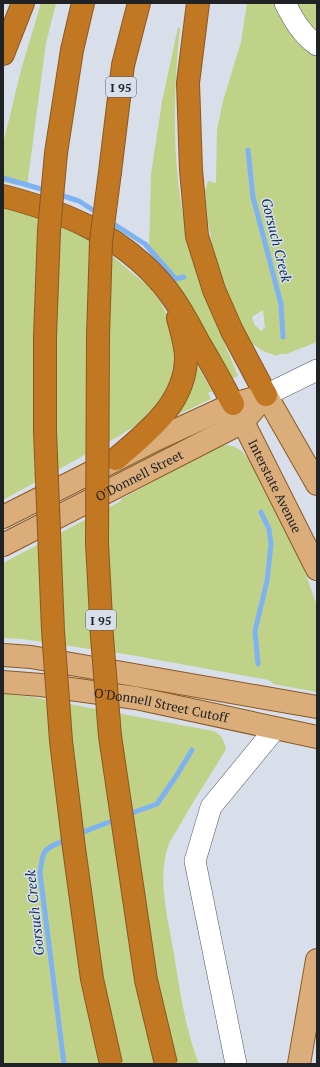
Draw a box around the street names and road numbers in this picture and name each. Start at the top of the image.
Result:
road number: I 95 [106,77,136,97]
street label: Interstate Avenue [244,436,306,536]
street label: O'Donnell Street [92,445,186,505]
road number: I 95 [86,610,116,630]
street label: O'Donnell Street Cutoff [93,683,231,727]

